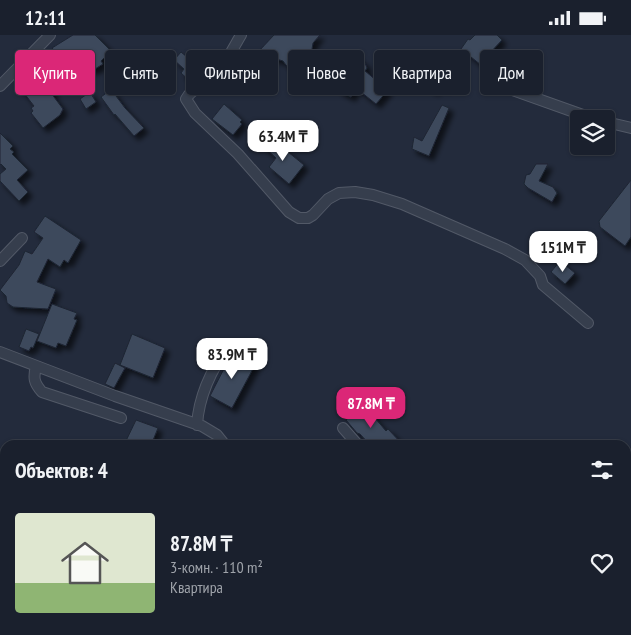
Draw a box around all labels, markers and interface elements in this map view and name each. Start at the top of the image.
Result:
text: 12:11 [25,6,66,30]
chip: Купить [15,50,95,95]
chip: Снять [105,50,176,95]
chip: Фильтры [186,50,278,95]
chip: Новое [288,50,364,95]
chip: Квартира [374,50,470,95]
chip: Дом [480,50,543,95]
map controls [570,110,615,155]
button: layers [570,110,615,155]
pin: 63.4M ₸ [237,119,329,162]
text: 63.4M ₸ [259,126,307,146]
pin: 151M ₸ [522,231,604,273]
text: 151M ₸ [540,237,586,257]
pin: 83.9M ₸ [186,337,278,380]
text: 83.9M ₸ [208,344,256,364]
pin: 87.8M ₸ [325,387,417,429]
text: 87.8M ₸ [347,393,395,413]
icon: filters [588,456,616,484]
text: Объектов: 4 [15,457,108,484]
text: 87.8M ₸ [170,530,232,557]
icon: home [55,533,115,593]
icon: heart [588,549,616,577]
text: 3-комн. · 110 m² [170,557,263,577]
text: Квартира [170,577,223,597]

